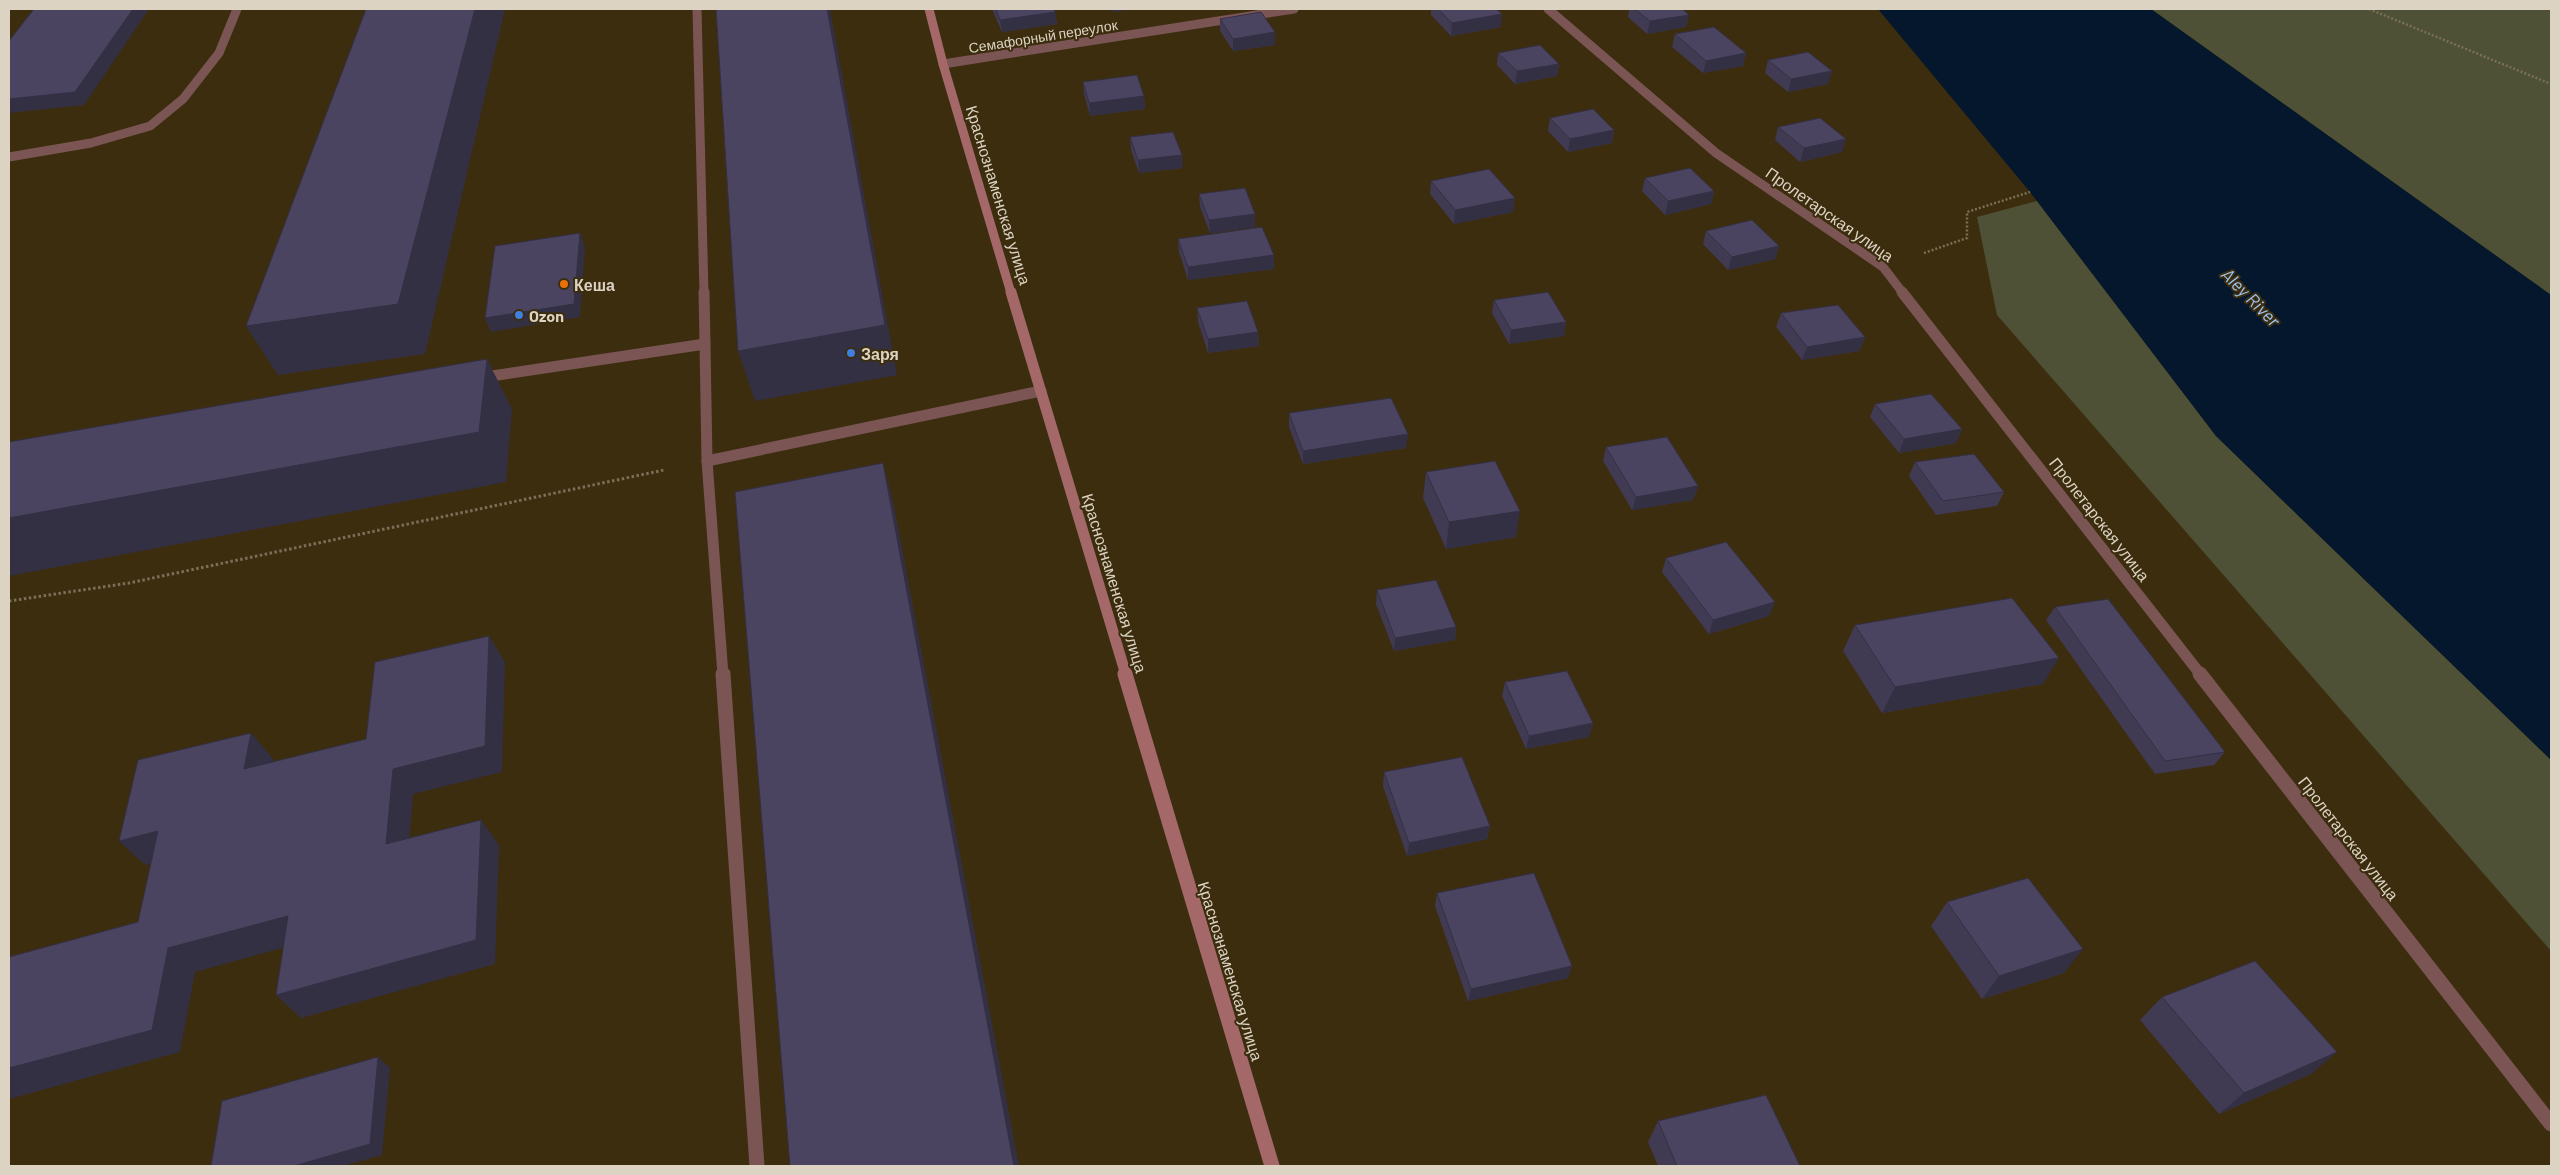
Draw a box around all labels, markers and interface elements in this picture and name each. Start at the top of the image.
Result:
street label: Семафорный переулок [967,16,1120,56]
street label: Краснознаменская улица [963,103,1035,287]
street label: Пролетарская улица [1762,163,1898,265]
water label: Aley River [2217,263,2285,331]
place label: Кеша [574,275,615,294]
marker: Кеша [558,278,570,290]
place label: Ozon [529,306,564,325]
marker: Ozon [513,309,525,321]
place label: Заря [861,344,899,363]
marker: Заря [845,347,857,359]
street label: Пролетарская улица [2046,453,2154,585]
street label: Краснознаменская улица [1079,491,1151,675]
street label: Пролетарская улица [2295,772,2403,904]
street label: Краснознаменская улица [1195,879,1267,1063]

